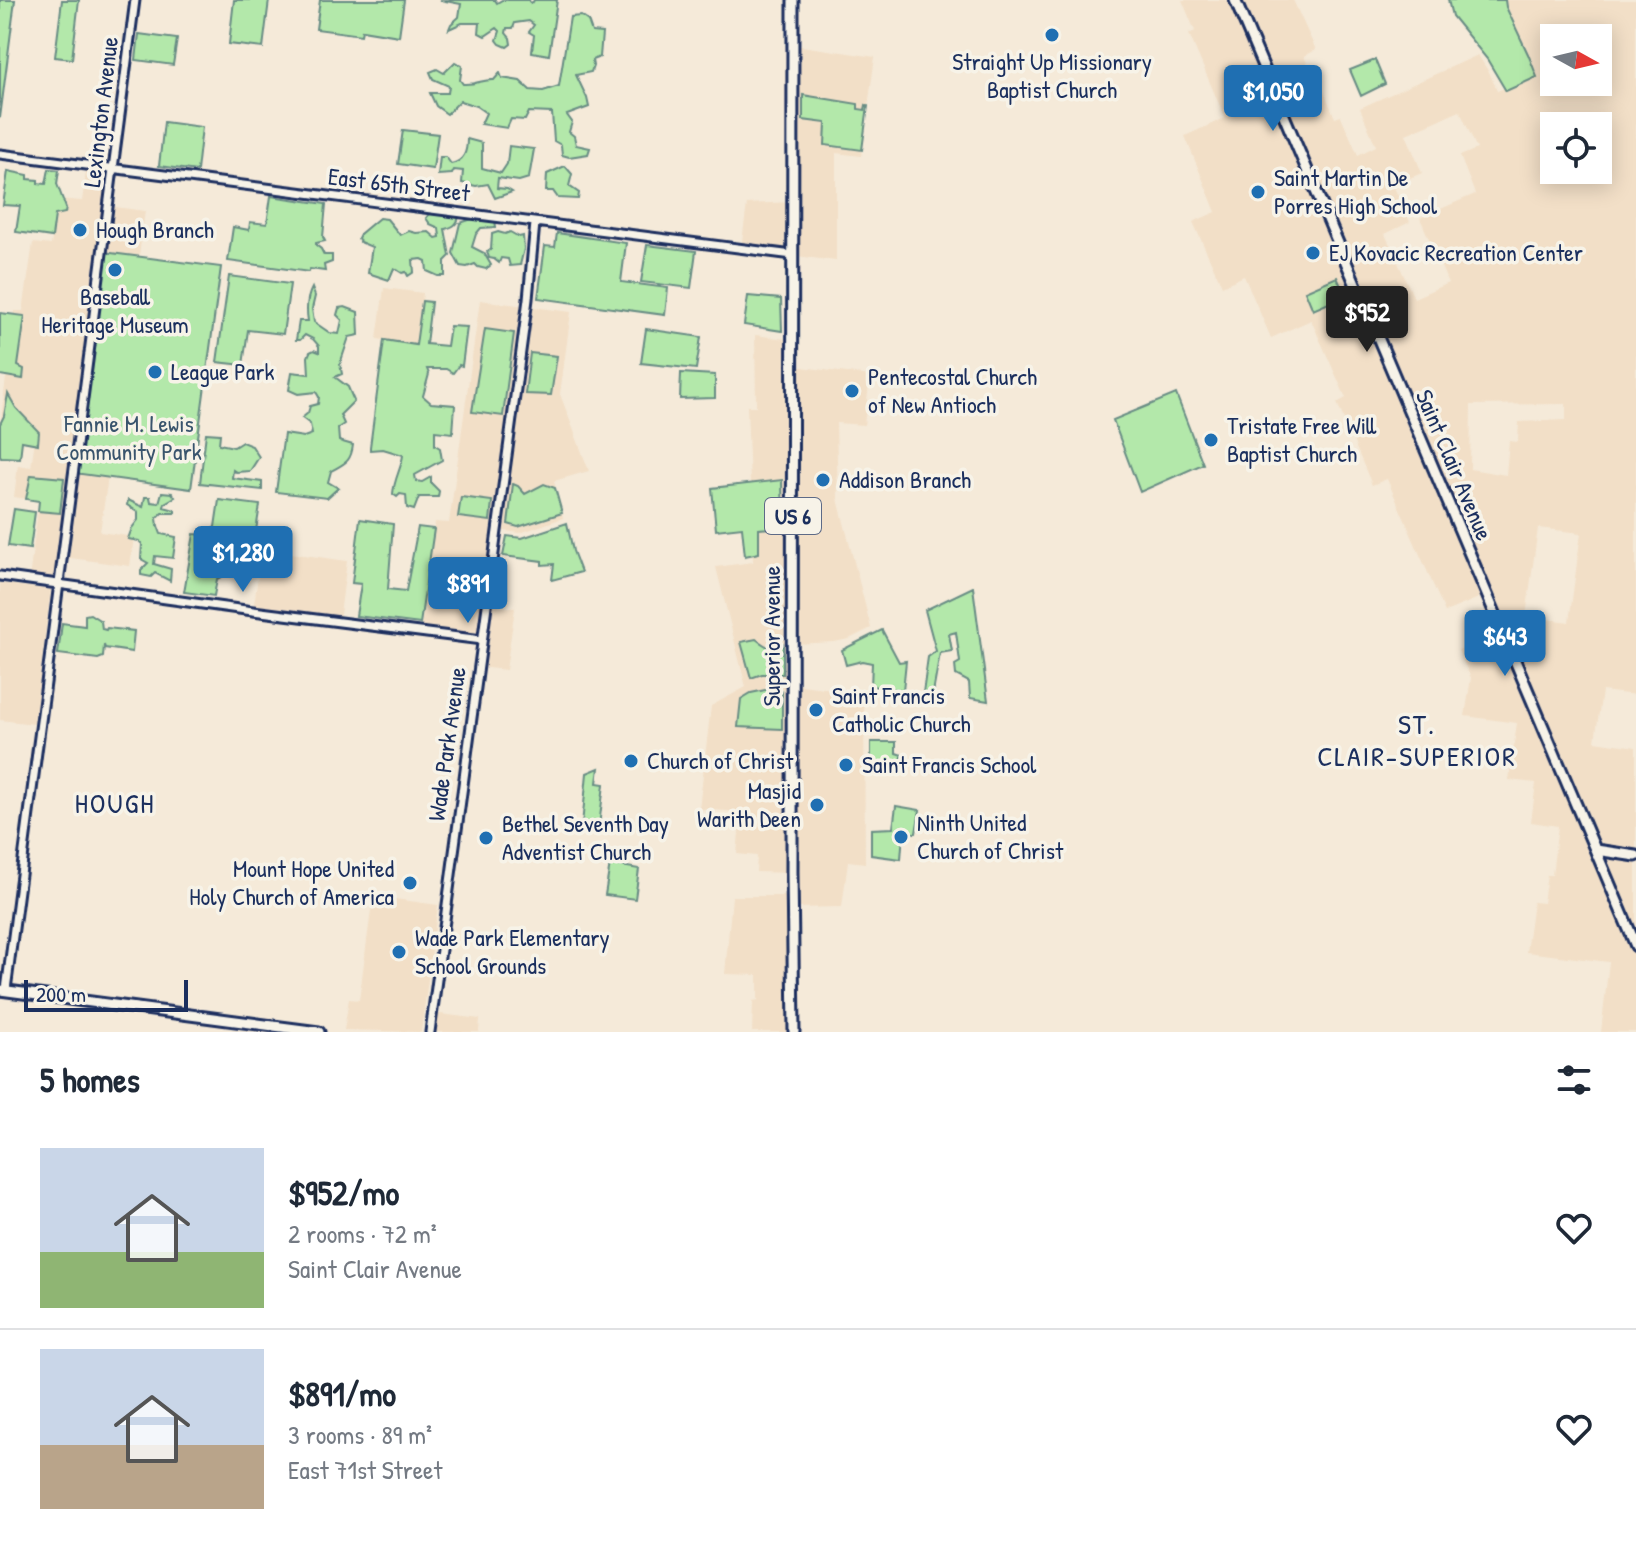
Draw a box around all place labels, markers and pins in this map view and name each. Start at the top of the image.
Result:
marker: Straight Up Missionary Baptist Church [1043,26,1061,44]
place label: Straight Up Missionary Baptist Church [952,45,1152,105]
pin: $1,050 [1208,65,1338,133]
place label: Saint Martin De Porres High School [1274,161,1438,221]
marker: Saint Martin De Porres High School [1249,183,1267,201]
place label: Hough Branch [96,213,214,245]
marker: Hough Branch [71,221,89,239]
place label: EJ Kovacic Recreation Center [1329,236,1583,268]
marker: EJ Kovacic Recreation Center [1304,244,1322,262]
marker: Baseball Heritage Museum [106,261,124,279]
place label: Baseball Heritage Museum [41,280,189,340]
pin: $952 [1320,286,1414,354]
place label: League Park [171,355,274,387]
place label: Pentecostal Church of New Antioch [868,360,1037,420]
marker: League Park [146,363,164,381]
marker: Pentecostal Church of New Antioch [843,382,861,400]
place label: Tristate Free Will Baptist Church [1227,409,1377,469]
marker: Tristate Free Will Baptist Church [1202,431,1220,449]
place label: Addison Branch [839,463,971,495]
marker: Addison Branch [814,471,832,489]
pin: $1,280 [178,526,308,594]
pin: $891 [421,557,515,625]
pin: $643 [1458,610,1552,678]
place label: Saint Francis Catholic Church [832,679,971,739]
marker: Saint Francis Catholic Church [807,701,825,719]
place label: Church of Christ [647,744,794,776]
place label: Saint Francis School [862,748,1037,780]
marker: Church of Christ [622,752,640,770]
marker: Saint Francis School [837,756,855,774]
place label: Masjid Warith Deen [697,774,801,834]
marker: Masjid Warith Deen [808,796,826,814]
place label: Ninth United Church of Christ [917,806,1064,866]
place label: Bethel Seventh Day Adventist Church [502,807,669,867]
marker: Ninth United Church of Christ [892,828,910,846]
marker: Bethel Seventh Day Adventist Church [477,829,495,847]
place label: Mount Hope United Holy Church of America [189,852,394,912]
marker: Mount Hope United Holy Church of America [401,874,419,892]
place label: Wade Park Elementary School Grounds [415,921,610,981]
marker: Wade Park Elementary School Grounds [390,943,408,961]

